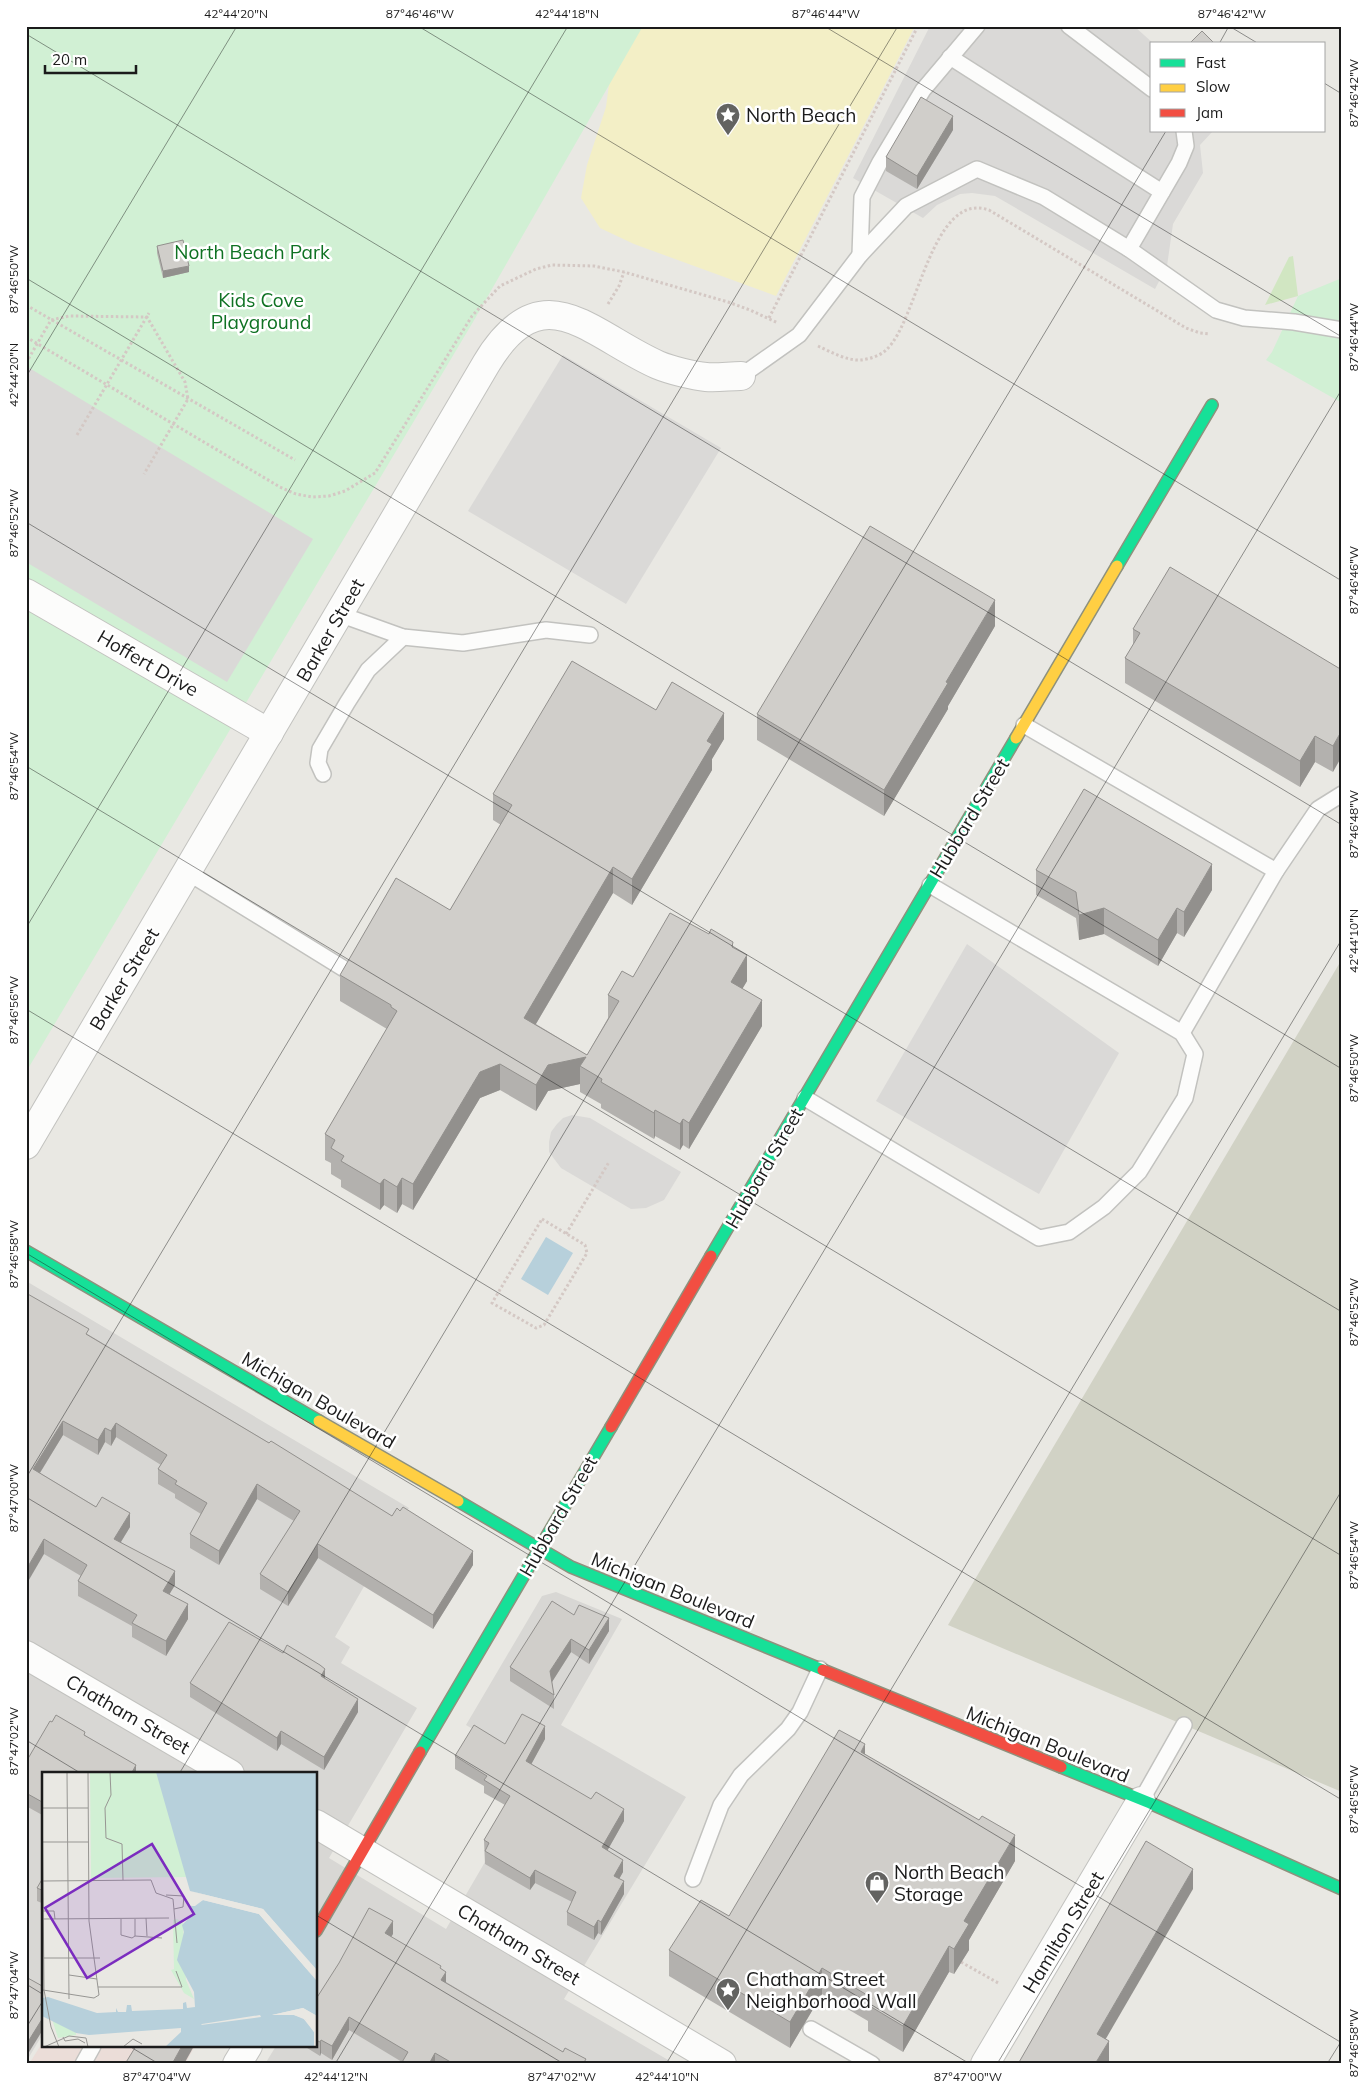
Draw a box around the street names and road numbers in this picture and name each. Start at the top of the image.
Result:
street label: Barker Street [291,574,369,686]
street label: Hoffert Drive [93,624,203,702]
street label: Hubbard Street [924,753,1014,882]
street label: Barker Street [84,923,164,1035]
street label: Hubbard Street [720,1103,808,1233]
street label: Michigan Boulevard [238,1346,400,1454]
street label: Hubbard Street [514,1451,602,1581]
street label: Michigan Boulevard [588,1546,758,1634]
street label: Chatham Street [62,1669,194,1759]
street label: Michigan Boulevard [963,1700,1133,1788]
street label: Hamilton Street [1017,1867,1109,1997]
street label: Chatham Street [453,1898,585,1990]

